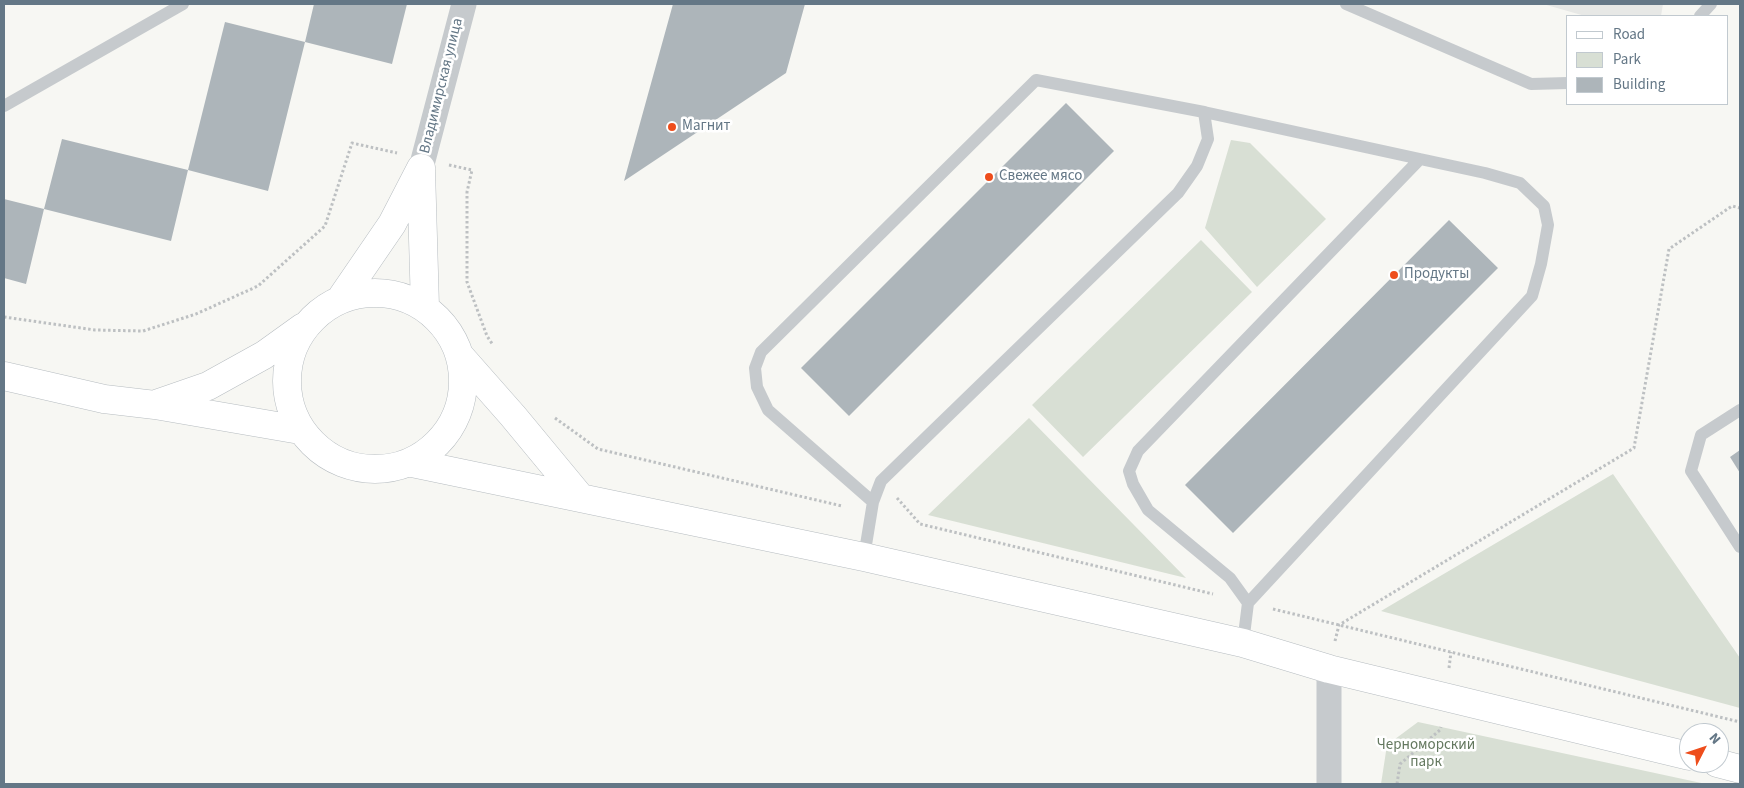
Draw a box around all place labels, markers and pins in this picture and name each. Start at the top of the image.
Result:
place label: Магнит [682,118,730,136]
marker: Магнит [666,121,678,133]
place label: Свежее мясо [999,168,1082,186]
marker: Свежее мясо [983,171,995,183]
place label: Продукты [1404,266,1469,284]
marker: Продукты [1388,269,1400,281]

